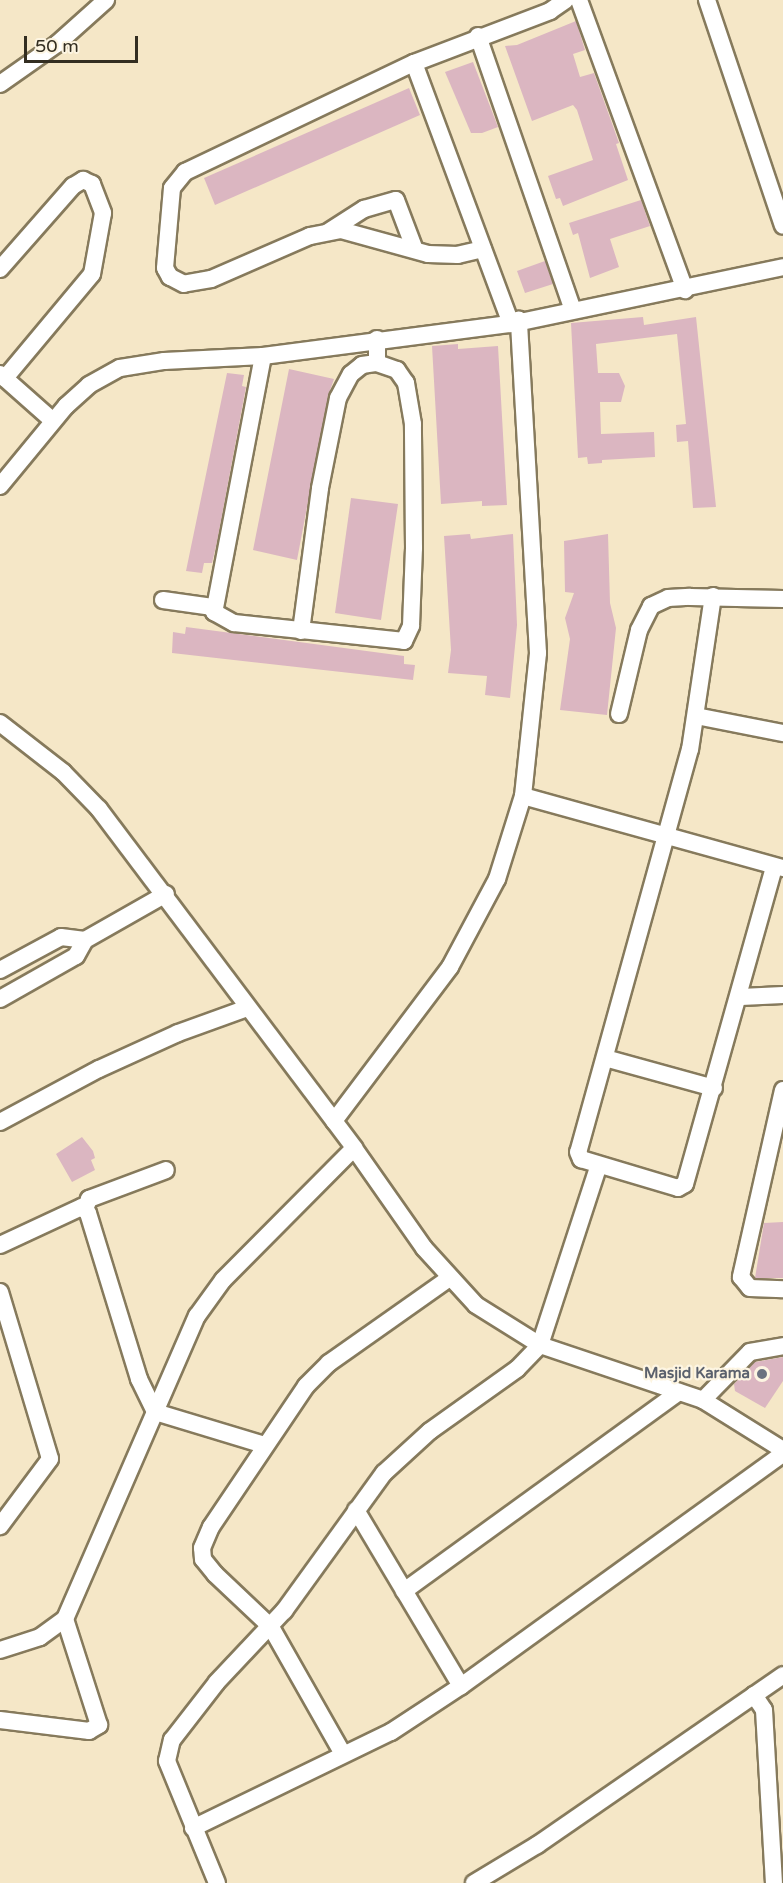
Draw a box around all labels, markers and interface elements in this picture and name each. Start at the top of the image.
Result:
scale bar [27,24,141,62]
text: 50 m [35,35,79,57]
place label: Masjid Karama [644,1365,750,1383]
marker: Masjid Karama [755,1367,769,1381]

